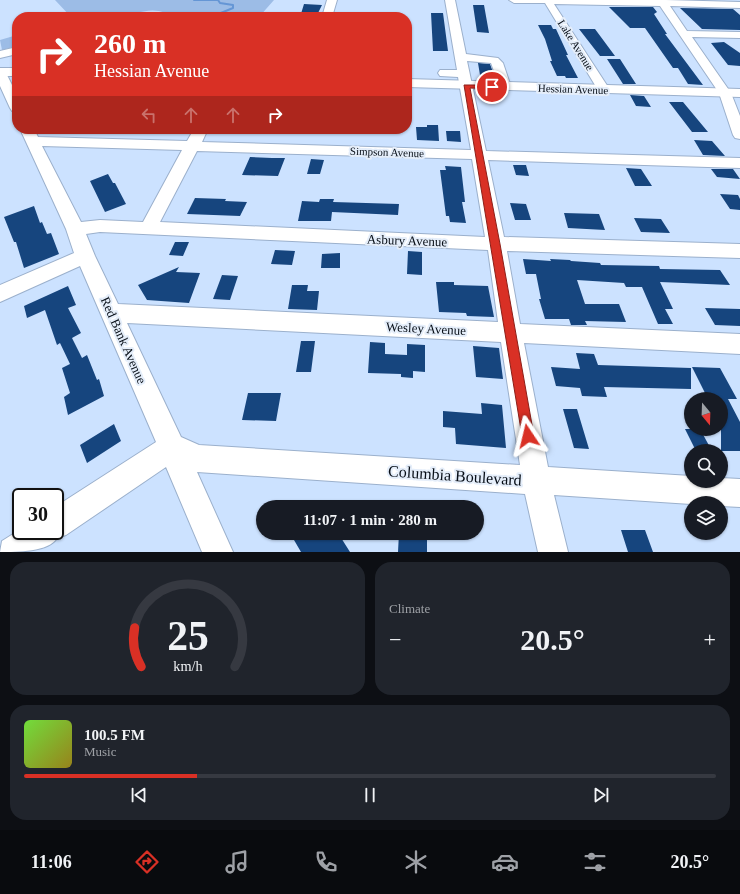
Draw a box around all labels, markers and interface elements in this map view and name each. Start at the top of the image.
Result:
street label: Lake Avenue [556,17,596,73]
icon: right [28,28,80,80]
text: 260 m [94,28,166,59]
text: Hessian Avenue [94,61,209,81]
pin [475,70,509,104]
icon: arrive [481,76,503,98]
street label: Hessian Avenue [538,82,608,96]
icon: left [138,104,160,126]
icon: ahead [180,104,202,126]
icon: ahead [222,104,244,126]
icon: right [264,104,286,126]
street label: Simpson Avenue [350,145,424,159]
street label: Asbury Avenue [367,232,448,249]
street label: Red Bank Avenue [98,294,150,386]
street label: Wesley Avenue [386,319,467,338]
north arrow [684,392,728,436]
map controls [684,392,728,540]
position arrow [507,415,549,457]
button: search [684,444,728,488]
street label: Columbia Boulevard [388,462,522,489]
speed limit sign: 30 [12,488,64,540]
button: layers [684,496,728,540]
text: 11:07 · 1 min · 280 m [303,512,437,528]
text: Climate [389,601,430,616]
text: 25 [167,612,208,658]
text: 20.5° [520,623,585,656]
text: − [389,627,401,652]
text: + [704,627,716,652]
text: km/h [173,657,202,673]
text: 100.5 FM [84,727,145,743]
text: Music [84,744,117,759]
icon: previous [128,784,150,806]
icon: pause [359,784,381,806]
icon: next [590,784,612,806]
icon: directions [133,848,161,876]
icon: music [223,848,251,876]
icon: phone [312,848,340,876]
icon: climate [402,848,430,876]
icon: car [491,848,519,876]
icon: filters [581,848,609,876]
text: 11:06 [31,852,72,872]
text: 20.5° [671,852,709,872]

